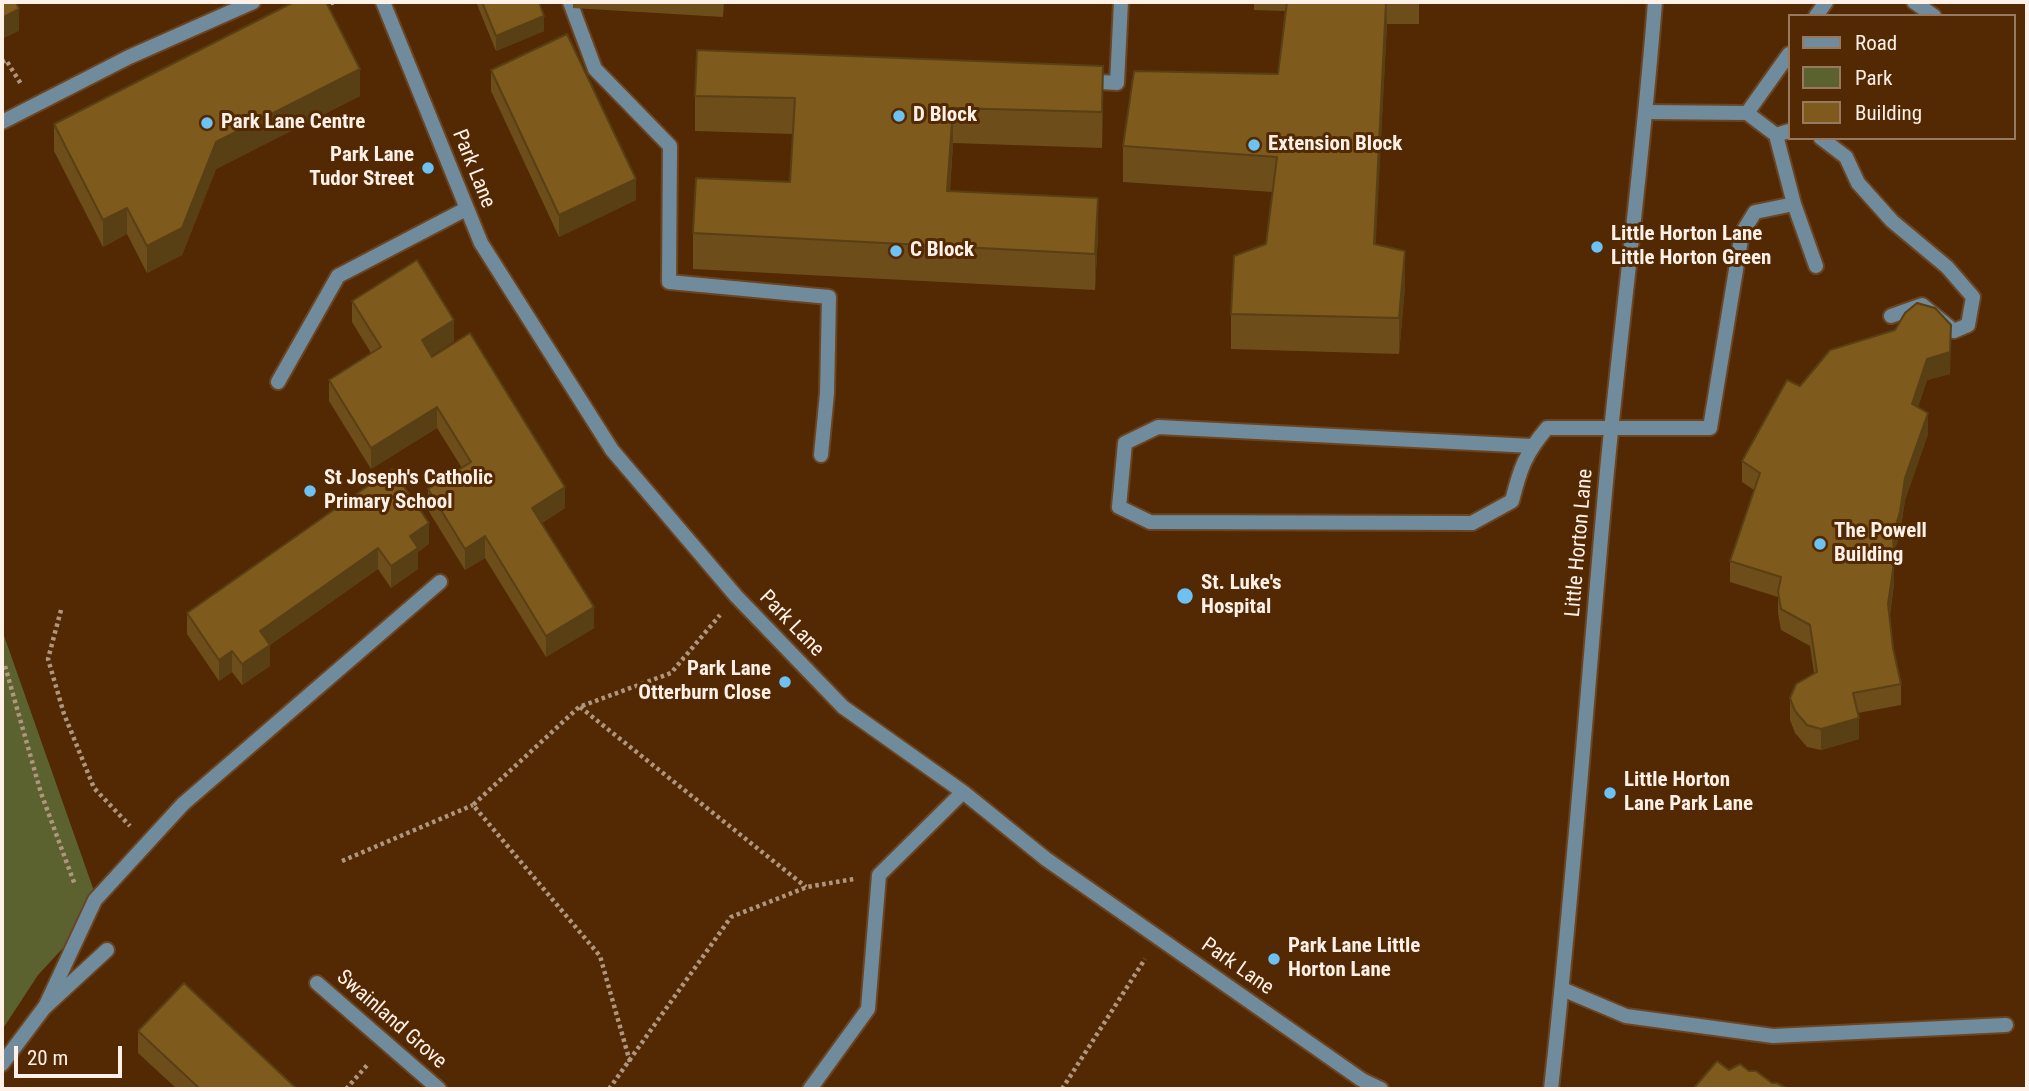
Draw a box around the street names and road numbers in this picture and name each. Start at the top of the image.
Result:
street label: Park Lane [446,126,500,212]
street label: Little Horton Lane [1561,468,1599,618]
street label: Park Lane [753,586,829,662]
street label: Park Lane [1196,933,1278,1001]
street label: Swainland Grove [331,965,451,1075]

